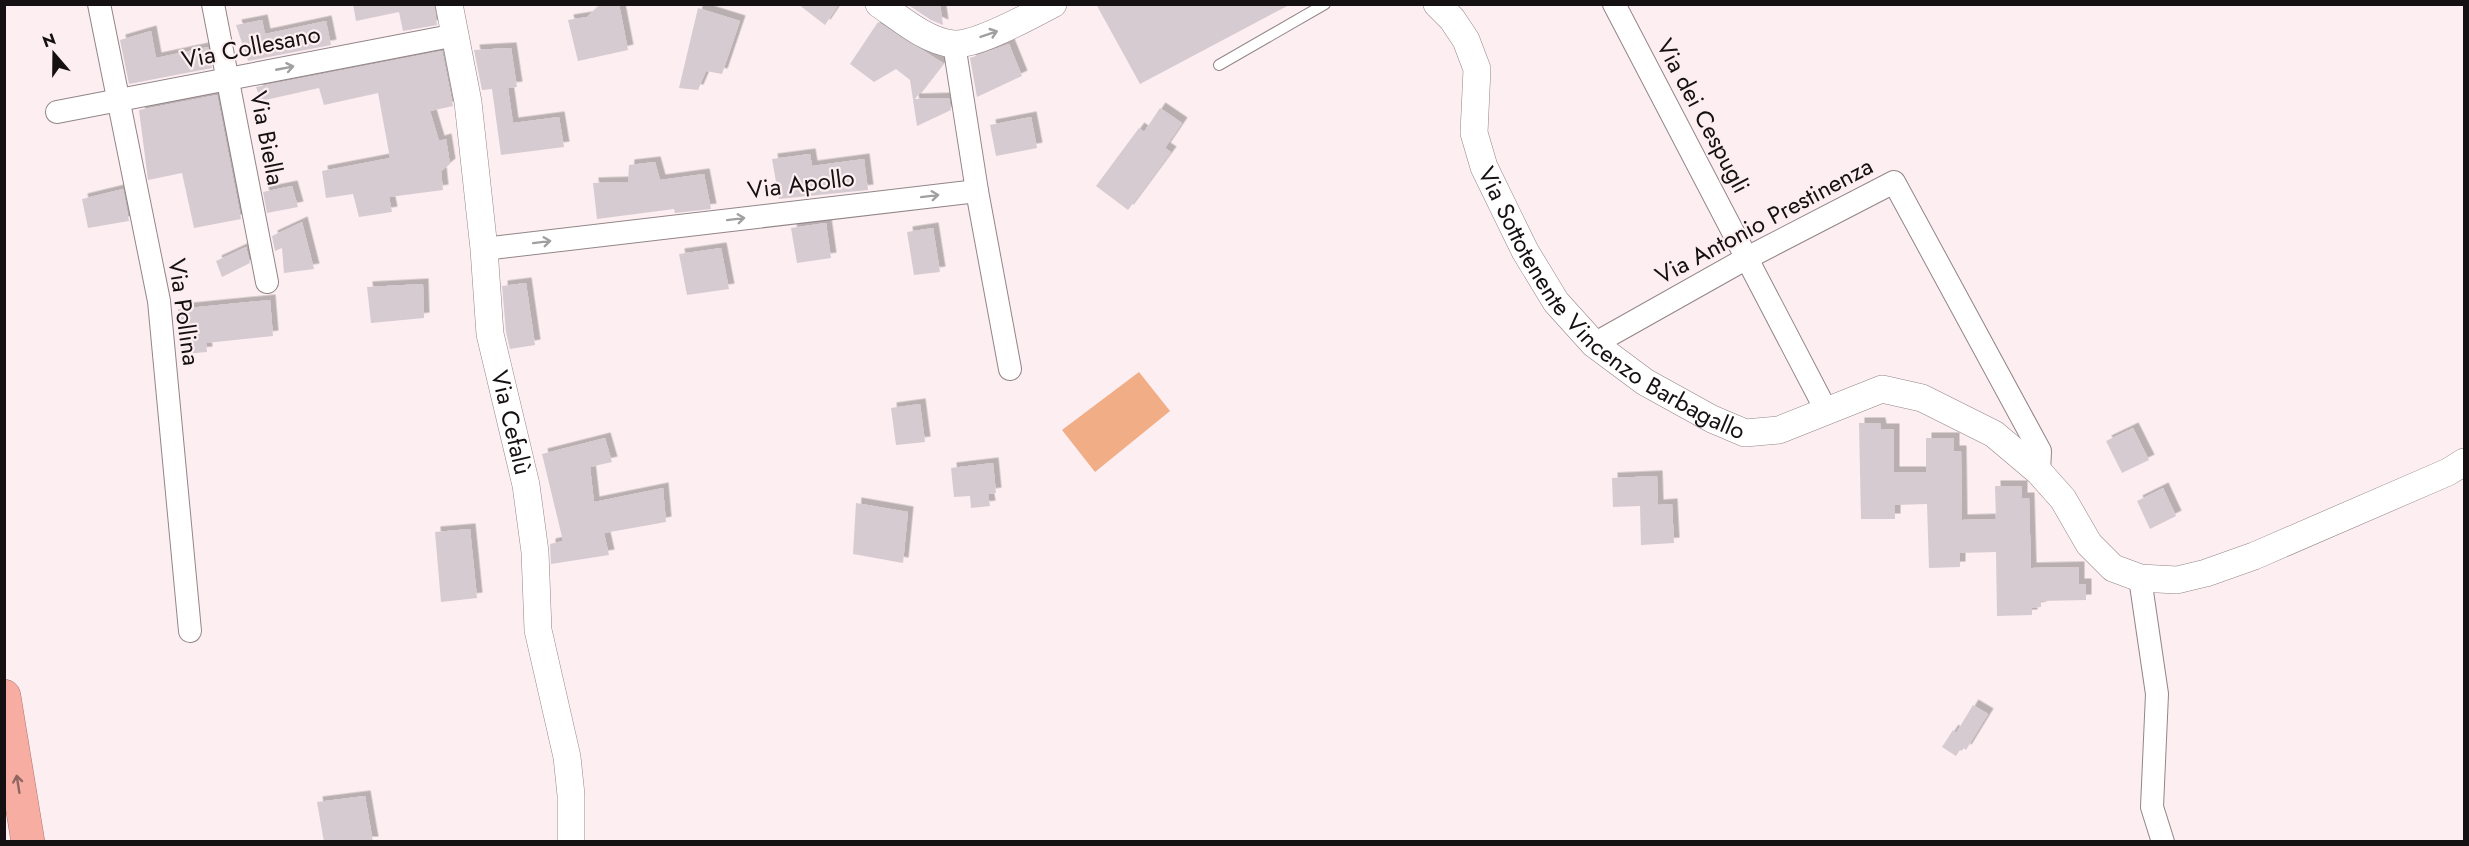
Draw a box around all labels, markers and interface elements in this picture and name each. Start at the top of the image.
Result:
street label: Via Collesano [179,16,323,77]
north arrow [24,24,84,84]
text: N [39,27,59,53]
one-way arrow [979,28,997,39]
street label: Via dei Cespugli [1648,32,1759,199]
one-way arrow [275,62,294,73]
street label: Via Biella [241,88,294,188]
street label: Via Antonio Prestinenza [1649,148,1879,293]
street label: Via Apollo [745,160,856,207]
street label: Via Sottotenente Vincenzo Barbagallo [1469,161,1751,448]
one-way arrow [919,190,939,201]
one-way arrow [726,213,746,224]
one-way arrow [532,236,552,247]
street label: Via Pollina [160,256,209,368]
street label: Via Cefalù [482,367,541,478]
one-way arrow [13,774,24,794]

